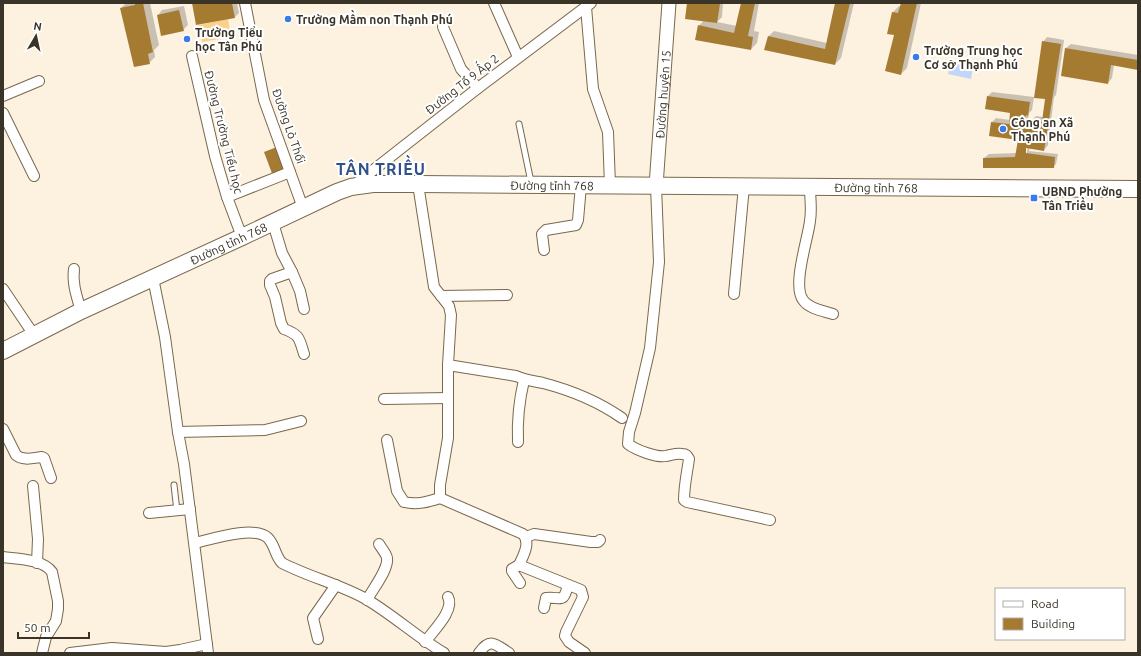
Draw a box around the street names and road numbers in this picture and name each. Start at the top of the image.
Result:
street label: Đường Tổ 9 Ấp 2 [421,49,501,117]
street label: Đường huyện 15 [653,50,672,139]
street label: Đường Trường Tiểu học [201,69,246,195]
street label: Đường Lò Thổi [270,87,308,165]
street label: Đường tỉnh 768 [510,178,594,192]
street label: Đường tỉnh 768 [834,180,918,194]
street label: Đường tỉnh 768 [188,220,269,267]

